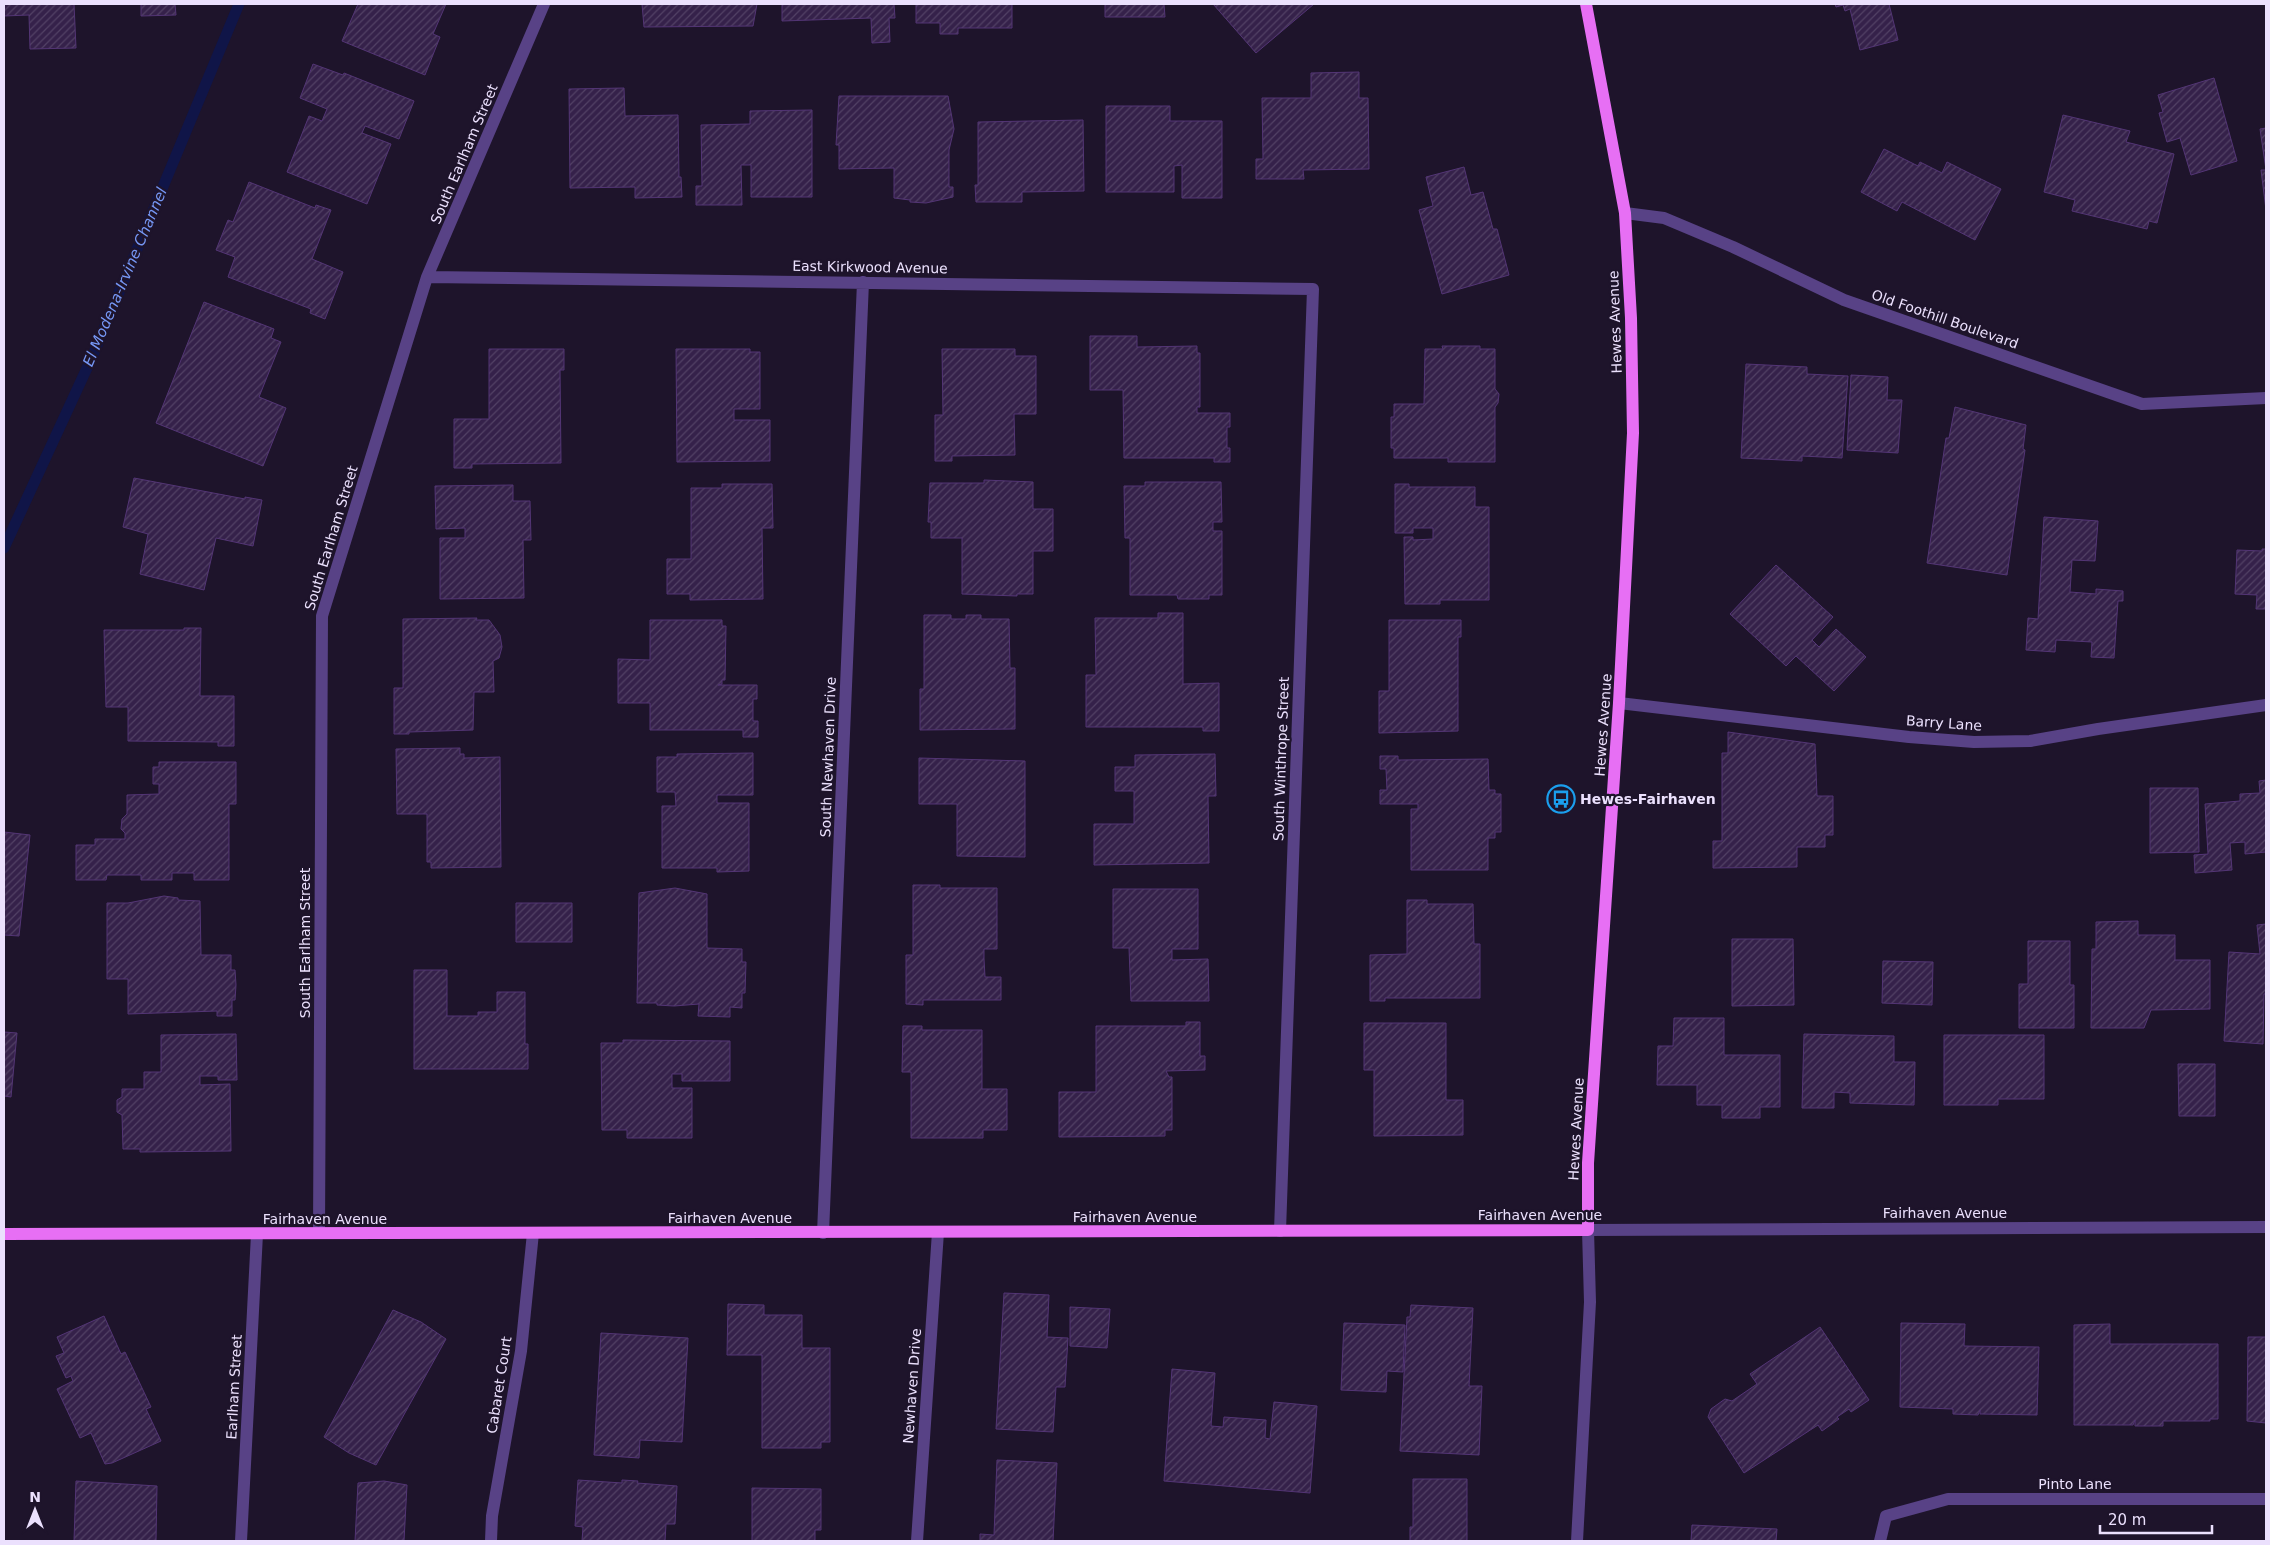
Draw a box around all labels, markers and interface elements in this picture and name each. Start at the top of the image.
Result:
street label: South Earlham Street [427,81,501,226]
water label: El Modena-Irvine Channel [79,184,171,369]
street label: East Kirkwood Avenue [792,258,948,276]
street label: Hewes Avenue [1605,270,1625,374]
street label: Old Foothill Boulevard [1869,286,2021,352]
street label: South Earlham Street [301,463,361,612]
street label: Hewes Avenue [1591,673,1615,777]
street label: South Newhaven Drive [817,676,839,838]
street label: South Winthrope Street [1270,676,1292,841]
street label: Barry Lane [1906,712,1982,734]
bus stop icon: Hewes-Fairhaven [1546,784,1576,814]
place label: Hewes-Fairhaven [1580,791,1716,807]
street label: South Earlham Street [297,867,313,1018]
street label: Hewes Avenue [1565,1077,1587,1181]
street label: Fairhaven Avenue [1883,1205,2007,1221]
street label: Fairhaven Avenue [1478,1207,1602,1223]
street label: Fairhaven Avenue [1073,1209,1197,1225]
street label: Fairhaven Avenue [668,1210,792,1226]
street label: Fairhaven Avenue [263,1211,387,1227]
street label: Newhaven Drive [900,1328,924,1444]
street label: Earlham Street [223,1334,245,1440]
street label: Cabaret Court [483,1335,515,1435]
street label: Pinto Lane [2038,1476,2112,1492]
north arrow [10,1485,60,1535]
text: N [29,1489,41,1505]
scale bar [2100,1502,2212,1534]
text: 20 m [2108,1511,2146,1529]

